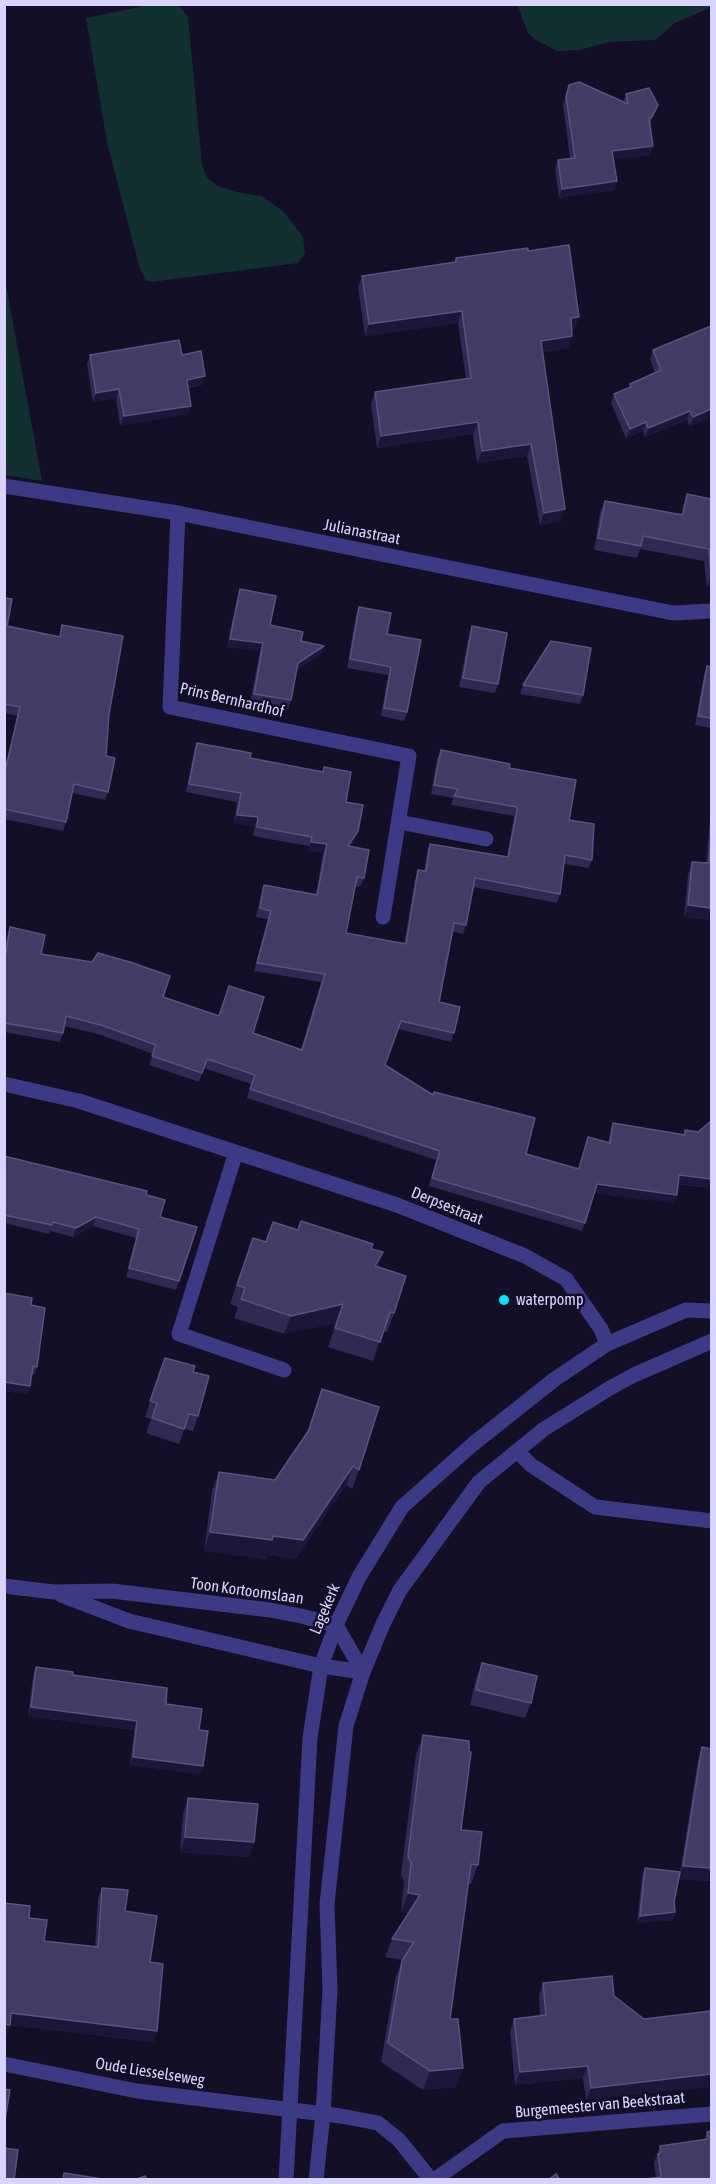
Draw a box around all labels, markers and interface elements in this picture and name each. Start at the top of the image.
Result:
street label: Julianastraat [322,515,402,549]
street label: Prins Bernhardhof [178,679,286,721]
street label: Derpsestraat [408,1183,486,1229]
place label: waterpomp [516,1290,583,1310]
marker: waterpomp [497,1293,511,1307]
street label: Toon Kortoomslaan [189,1574,305,1608]
street label: Lagekerk [306,1581,344,1637]
street label: Oude Liesselseweg [94,2054,206,2090]
street label: Burgemeester van Beekstraat [514,2088,686,2122]

